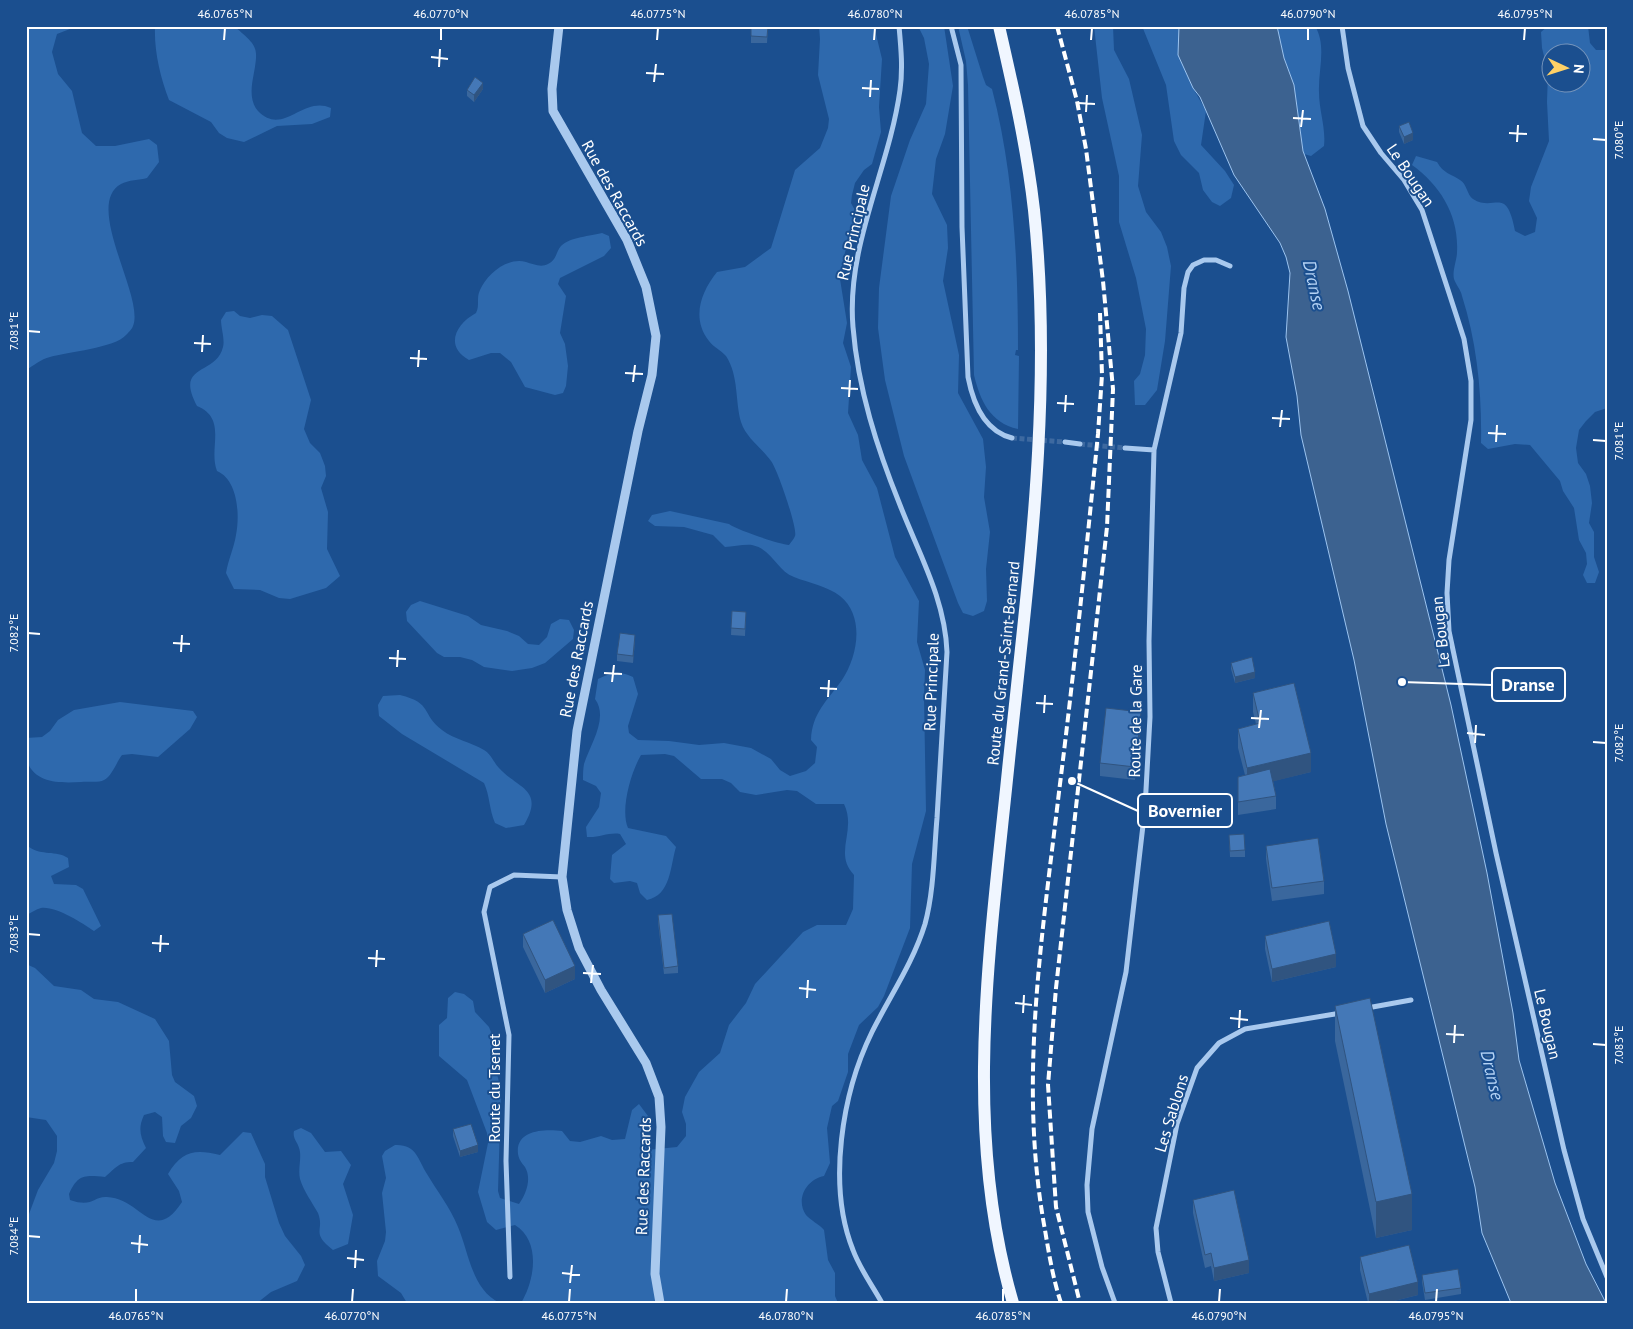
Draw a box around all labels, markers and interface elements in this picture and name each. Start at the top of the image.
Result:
text: 46.0765°N [198,6,252,21]
text: 46.0770°N [414,6,468,21]
text: 46.0775°N [631,6,685,21]
text: 46.0780°N [848,6,902,21]
text: 46.0785°N [1065,6,1119,21]
text: 46.0790°N [1281,6,1335,21]
text: 46.0795°N [1498,6,1552,21]
north arrow [1540,42,1590,92]
text: N [1570,64,1588,74]
text: 7.080°E [1611,121,1626,159]
street label: Rue des Raccards [578,136,653,250]
street label: Le Bougan [1383,140,1439,210]
street label: Rue Principale [832,182,874,282]
water label: Dranse [1298,258,1331,313]
text: 7.081°E [6,312,21,350]
text: 7.081°E [1611,422,1626,460]
street label: Route du Grand-Saint-Bernard [982,560,1024,766]
street label: Le Bougan [1426,595,1454,669]
street label: Rue des Raccards [555,599,597,719]
text: 7.082°E [6,614,21,652]
street label: Rue Principale [919,633,943,731]
street label: Route de la Gare [1124,664,1146,778]
callout: Dranse [1492,668,1565,701]
text: Dranse [1501,673,1555,696]
text: 7.082°E [1611,724,1626,762]
callout: Bovernier [1138,794,1232,827]
text: Bovernier [1148,799,1223,822]
text: 7.083°E [6,915,21,953]
street label: Le Bougan [1530,987,1566,1061]
text: 7.083°E [1611,1026,1626,1064]
street label: Route du Tsenet [484,1033,504,1142]
water label: Dranse [1476,1048,1510,1103]
street label: Les Sablons [1150,1071,1192,1154]
street label: Rue des Raccards [631,1116,655,1235]
text: 7.084°E [6,1217,21,1255]
text: 46.0765°N [109,1308,163,1323]
text: 46.0770°N [325,1308,379,1323]
text: 46.0775°N [542,1308,596,1323]
text: 46.0780°N [759,1308,813,1323]
text: 46.0785°N [976,1308,1030,1323]
text: 46.0790°N [1192,1308,1246,1323]
text: 46.0795°N [1409,1308,1463,1323]

